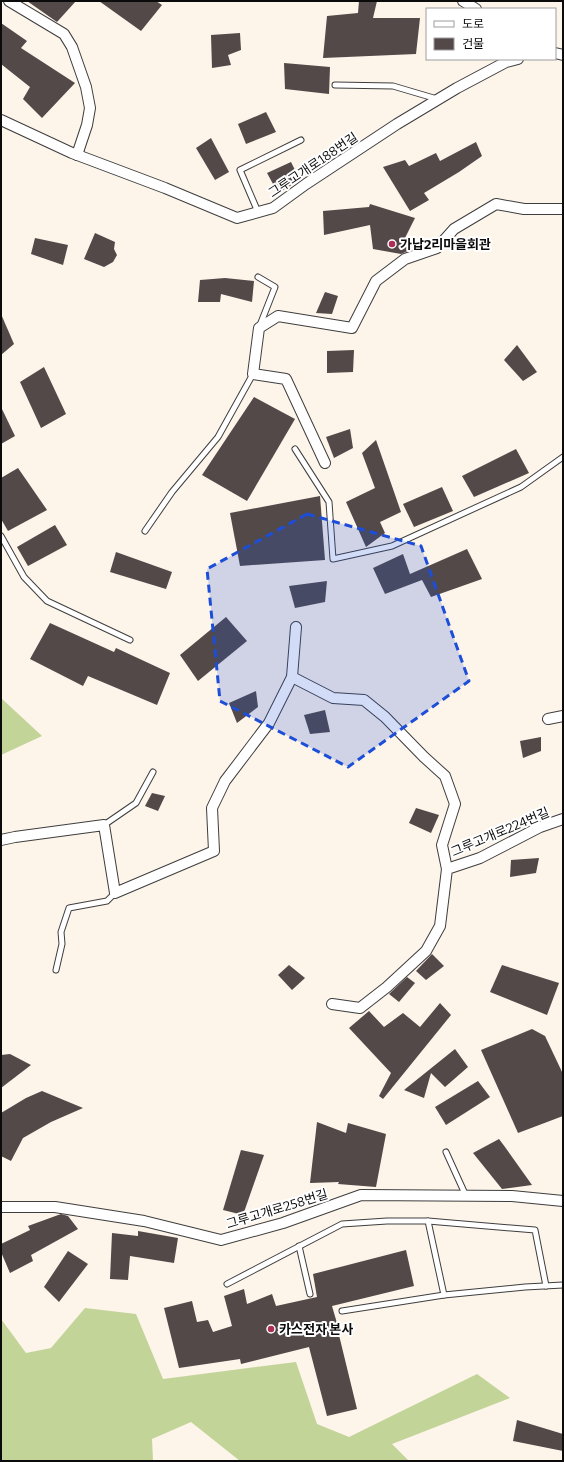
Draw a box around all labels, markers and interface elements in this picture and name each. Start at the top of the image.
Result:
legend [426,8,556,60]
text: 도로 [462,17,484,31]
text: 건물 [462,37,484,51]
street label: 그루고개로188번길 [265,130,361,200]
place label: 가납2리마을회관 [400,237,491,252]
marker: 가납2리마을회관 [387,239,397,249]
street label: 그루고개로224번길 [449,804,551,860]
street label: 그루고개로258번길 [224,1186,330,1232]
place label: 카스전자 본사 [279,1322,353,1337]
marker: 카스전자 본사 [266,1324,276,1334]

